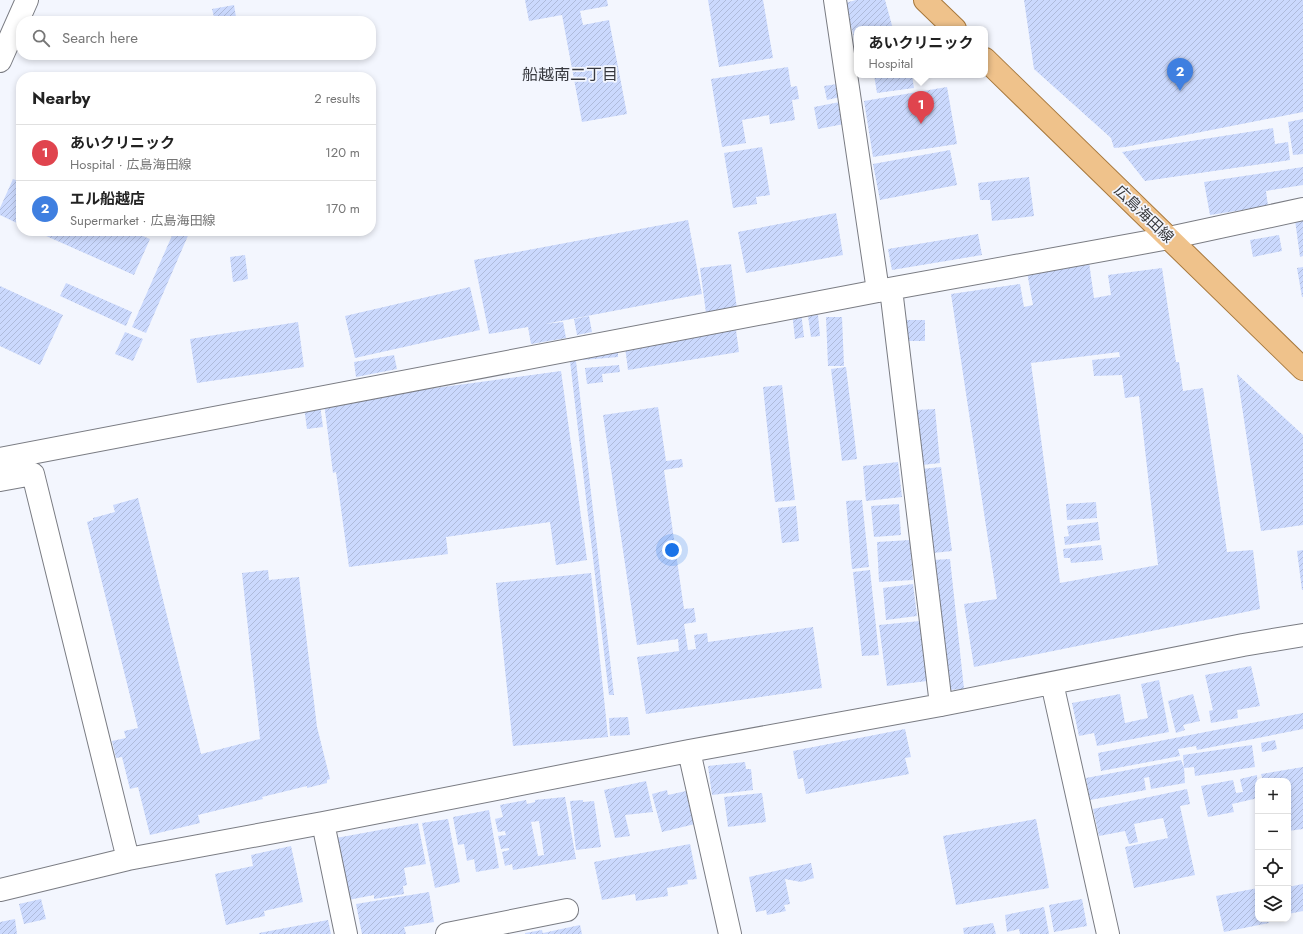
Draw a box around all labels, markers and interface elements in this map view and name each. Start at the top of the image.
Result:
search box [16,16,376,60]
popup [854,26,988,78]
icon: search [30,27,52,49]
text: Search here [62,27,138,49]
text: あいクリニック [868,32,974,54]
text: Hospital [868,54,913,73]
pin: 2 [1167,58,1193,91]
district label: 船越南二丁目 [522,63,618,86]
text: Nearby [32,86,90,110]
text: 2 results [314,89,360,108]
pin: 1 [908,91,934,124]
text: あいクリニック [70,132,175,154]
text: 1 [42,143,48,162]
text: 120 m [325,143,360,162]
text: Hospital · 広島海田線 [70,155,192,174]
street label: 広島海田線 [1109,180,1179,248]
text: エル船越店 [70,188,145,210]
text: 2 [41,199,49,218]
text: 170 m [325,199,360,218]
text: Supermarket · 広島海田線 [70,211,215,230]
your location [662,540,682,560]
map controls [1255,778,1291,922]
button: + [1255,778,1291,814]
button: − [1255,814,1291,850]
button: locate [1255,850,1291,886]
button: layers [1255,886,1291,922]

